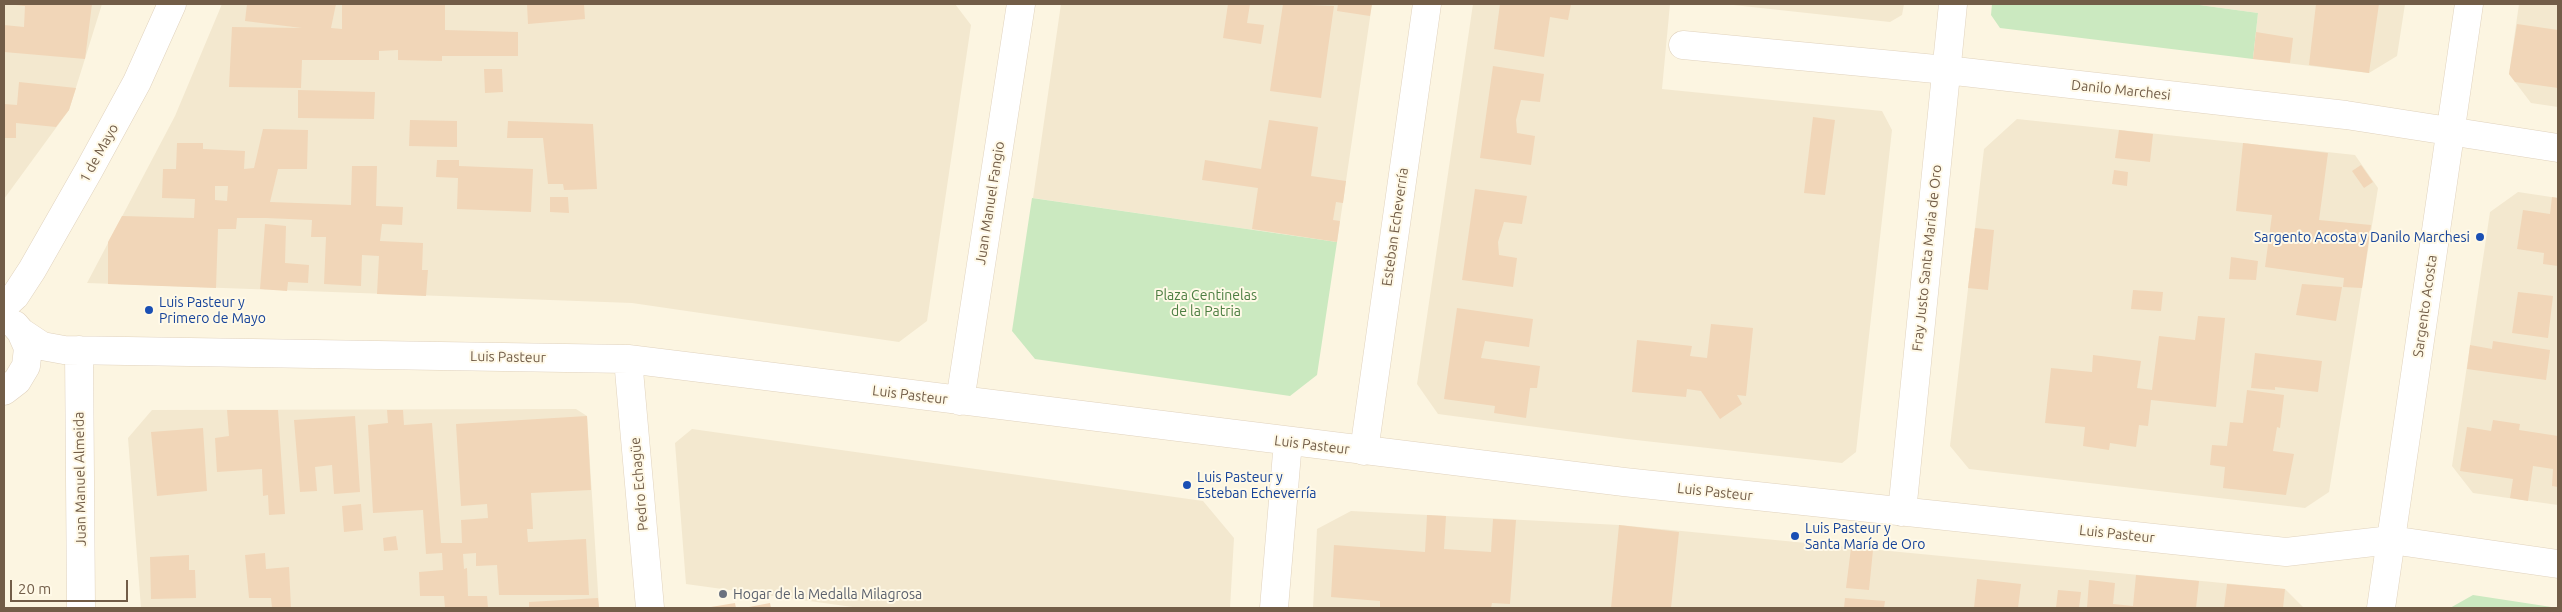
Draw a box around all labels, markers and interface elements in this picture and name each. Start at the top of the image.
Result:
street label: Danilo Marchesi [2070,76,2172,104]
street label: 1 de Mayo [76,121,122,185]
street label: Juan Manuel Fangio [972,140,1008,266]
street label: Fray Justo Santa Maria de Oro [1909,164,1945,352]
street label: Esteban Echeverría [1378,167,1412,287]
place label: Sargento Acosta y Danilo Marchesi [2254,229,2470,245]
marker: Sargento Acosta y Danilo Marchesi [2474,231,2486,243]
street label: Sargento Acosta [2410,254,2440,358]
park label: Plaza Centinelas de la Patria [1155,287,1257,320]
place label: Luis Pasteur y Primero de Mayo [159,294,266,326]
marker: Luis Pasteur y Primero de Mayo [143,304,155,316]
street label: Luis Pasteur [470,348,546,366]
street label: Luis Pasteur [871,382,949,408]
street label: Juan Manuel Almeida [70,412,90,546]
street label: Luis Pasteur [1273,432,1351,458]
street label: Pedro Echagüe [627,436,651,532]
place label: Luis Pasteur y Esteban Echeverría [1197,469,1317,502]
marker: Luis Pasteur y Esteban Echeverría [1181,479,1193,491]
street label: Luis Pasteur [1676,480,1754,504]
place label: Luis Pasteur y Santa María de Oro [1805,520,1925,552]
street label: Luis Pasteur [2078,522,2156,546]
marker: Luis Pasteur y Santa María de Oro [1789,530,1801,542]
scale bar [12,570,130,602]
text: 20 m [18,580,51,597]
place label: Hogar de la Medalla Milagrosa [733,586,922,602]
marker: Hogar de la Medalla Milagrosa [717,588,729,600]

